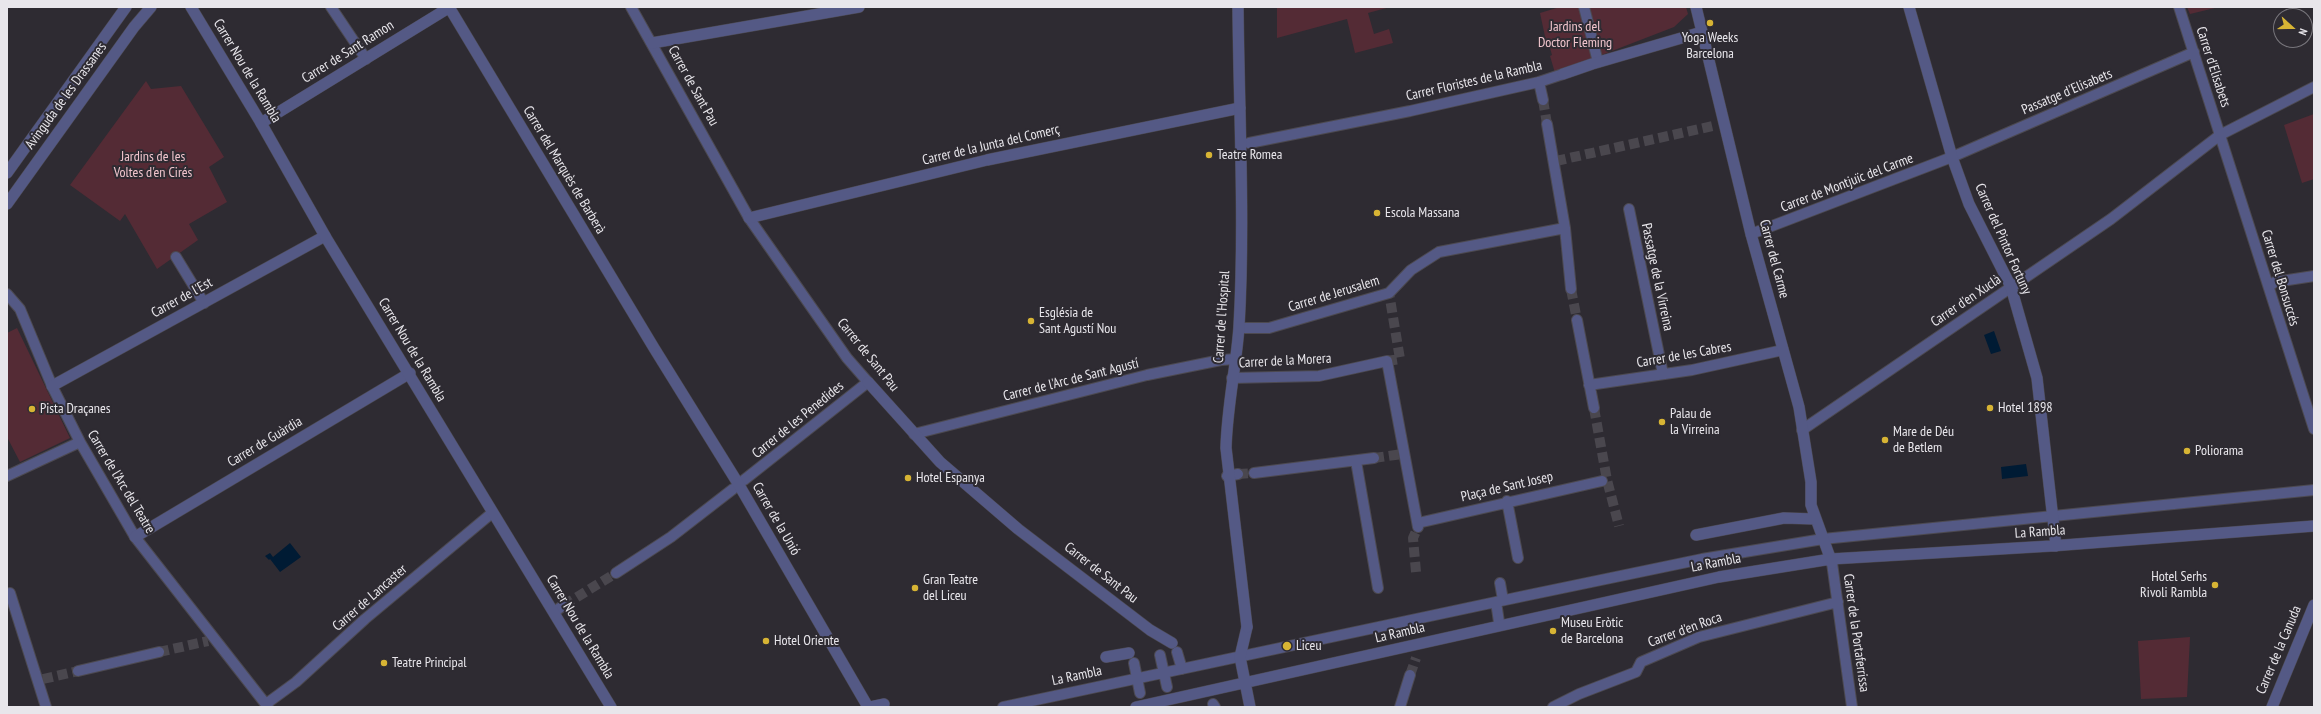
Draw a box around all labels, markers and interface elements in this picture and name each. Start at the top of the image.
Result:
north arrow [2273,8,2313,48]
street label: Carrer Nou de la Rambla [209,16,285,126]
street label: Carrer de Sant Ramon [299,17,397,87]
marker: Yoga Weeks Barcelona [1705,18,1715,28]
park label: Jardins del Doctor Fleming [1538,19,1612,52]
street label: Carrer d'Elisabets [2192,25,2234,109]
text: N [2296,27,2311,37]
place label: Yoga Weeks Barcelona [1682,30,1738,62]
street label: Avinguda de les Drassanes [22,39,110,153]
street label: Carrer de Sant Pau [664,43,722,129]
street label: Carrer Floristes de la Rambla [1404,57,1544,105]
street label: Passatge d'Elisabets [2019,65,2115,119]
street label: Carrer del Marquès de Barberà [519,103,609,237]
street label: Carrer de la Junta del Comerç [921,121,1061,169]
place label: Teatre Romea [1217,147,1282,163]
park label: Jardins de les Voltes d'en Cirés [114,149,192,182]
marker: Teatre Romea [1204,150,1214,160]
street label: Carrer de Montjuïc del Carme [1778,150,1916,216]
street label: Carrer del Pintor Fortuny [1971,181,2035,297]
place label: Escola Massana [1385,205,1460,221]
marker: Escola Massana [1372,208,1382,218]
street label: Carrer del Carme [1755,218,1793,300]
street label: Passatge de la Virreina [1637,222,1677,332]
street label: Carrer del Bonsuccés [2257,228,2303,328]
street label: Carrer de l'Hospital [1210,270,1234,364]
street label: Carrer d'en Xuclà [1928,271,2004,331]
street label: Carrer de Jerusalem [1286,272,1382,316]
street label: Carrer de l'Est [149,274,215,322]
street label: Carrer Nou de la Rambla [374,295,450,405]
place label: Església de Sant Agustí Nou [1039,305,1116,338]
street label: Carrer de Sant Pau [833,315,903,395]
marker: Església de Sant Agustí Nou [1026,316,1036,326]
street label: Carrer de les Cabres [1635,338,1733,372]
street label: Carrer de la Morera [1238,350,1332,372]
street label: Carrer de l'Arc de Sant Agustí [1001,355,1141,405]
street label: Carrer de les Penedides [749,378,847,462]
place label: Hotel 1898 [1998,400,2053,416]
place label: Pista Draçanes [40,401,111,417]
marker: Hotel 1898 [1985,403,1995,413]
marker: Pista Draçanes [27,404,37,414]
place label: Palau de la Virreina [1670,406,1720,438]
street label: Carrer de Guàrdia [225,413,305,471]
marker: Palau de la Virreina [1657,417,1667,427]
place label: Mare de Déu de Betlem [1893,424,1954,456]
street label: Carrer de l'Arc del Teatre [84,427,158,537]
marker: Mare de Déu de Betlem [1880,435,1890,445]
place label: Poliorama [2195,443,2243,459]
marker: Poliorama [2182,446,2192,456]
street label: Plaça de Sant Josep [1459,468,1555,506]
place label: Hotel Espanya [916,470,985,486]
marker: Hotel Espanya [903,473,913,483]
street label: Carrer de la Unió [748,480,804,558]
street label: La Rambla [2014,522,2066,542]
street label: Carrer de Sant Pau [1061,539,1141,607]
street label: La Rambla [1690,550,1742,576]
street label: Carrer de Lancaster [329,561,411,635]
place label: Hotel Serhs Rivoli Rambla [2140,569,2207,602]
street label: Carrer Nou de la Rambla [542,572,618,682]
place label: Gran Teatre del Liceu [923,572,978,604]
street label: Carrer de la Portaferrissa [1839,573,1873,693]
marker: Hotel Serhs Rivoli Rambla [2210,580,2220,590]
marker: Gran Teatre del Liceu [910,583,920,593]
street label: Carrer de la Canuda [2253,603,2305,697]
street label: Carrer d'en Roca [1646,609,1724,651]
place label: Museu Eròtic de Barcelona [1561,615,1623,648]
street label: La Rambla [1373,619,1427,647]
marker: Museu Eròtic de Barcelona [1548,626,1558,636]
place label: Hotel Oriente [774,633,839,649]
marker: Hotel Oriente [761,636,771,646]
place label: Liceu [1296,638,1321,654]
marker: Liceu [1281,640,1293,652]
place label: Teatre Principal [392,655,467,671]
marker: Teatre Principal [379,658,389,668]
street label: La Rambla [1051,663,1103,689]

